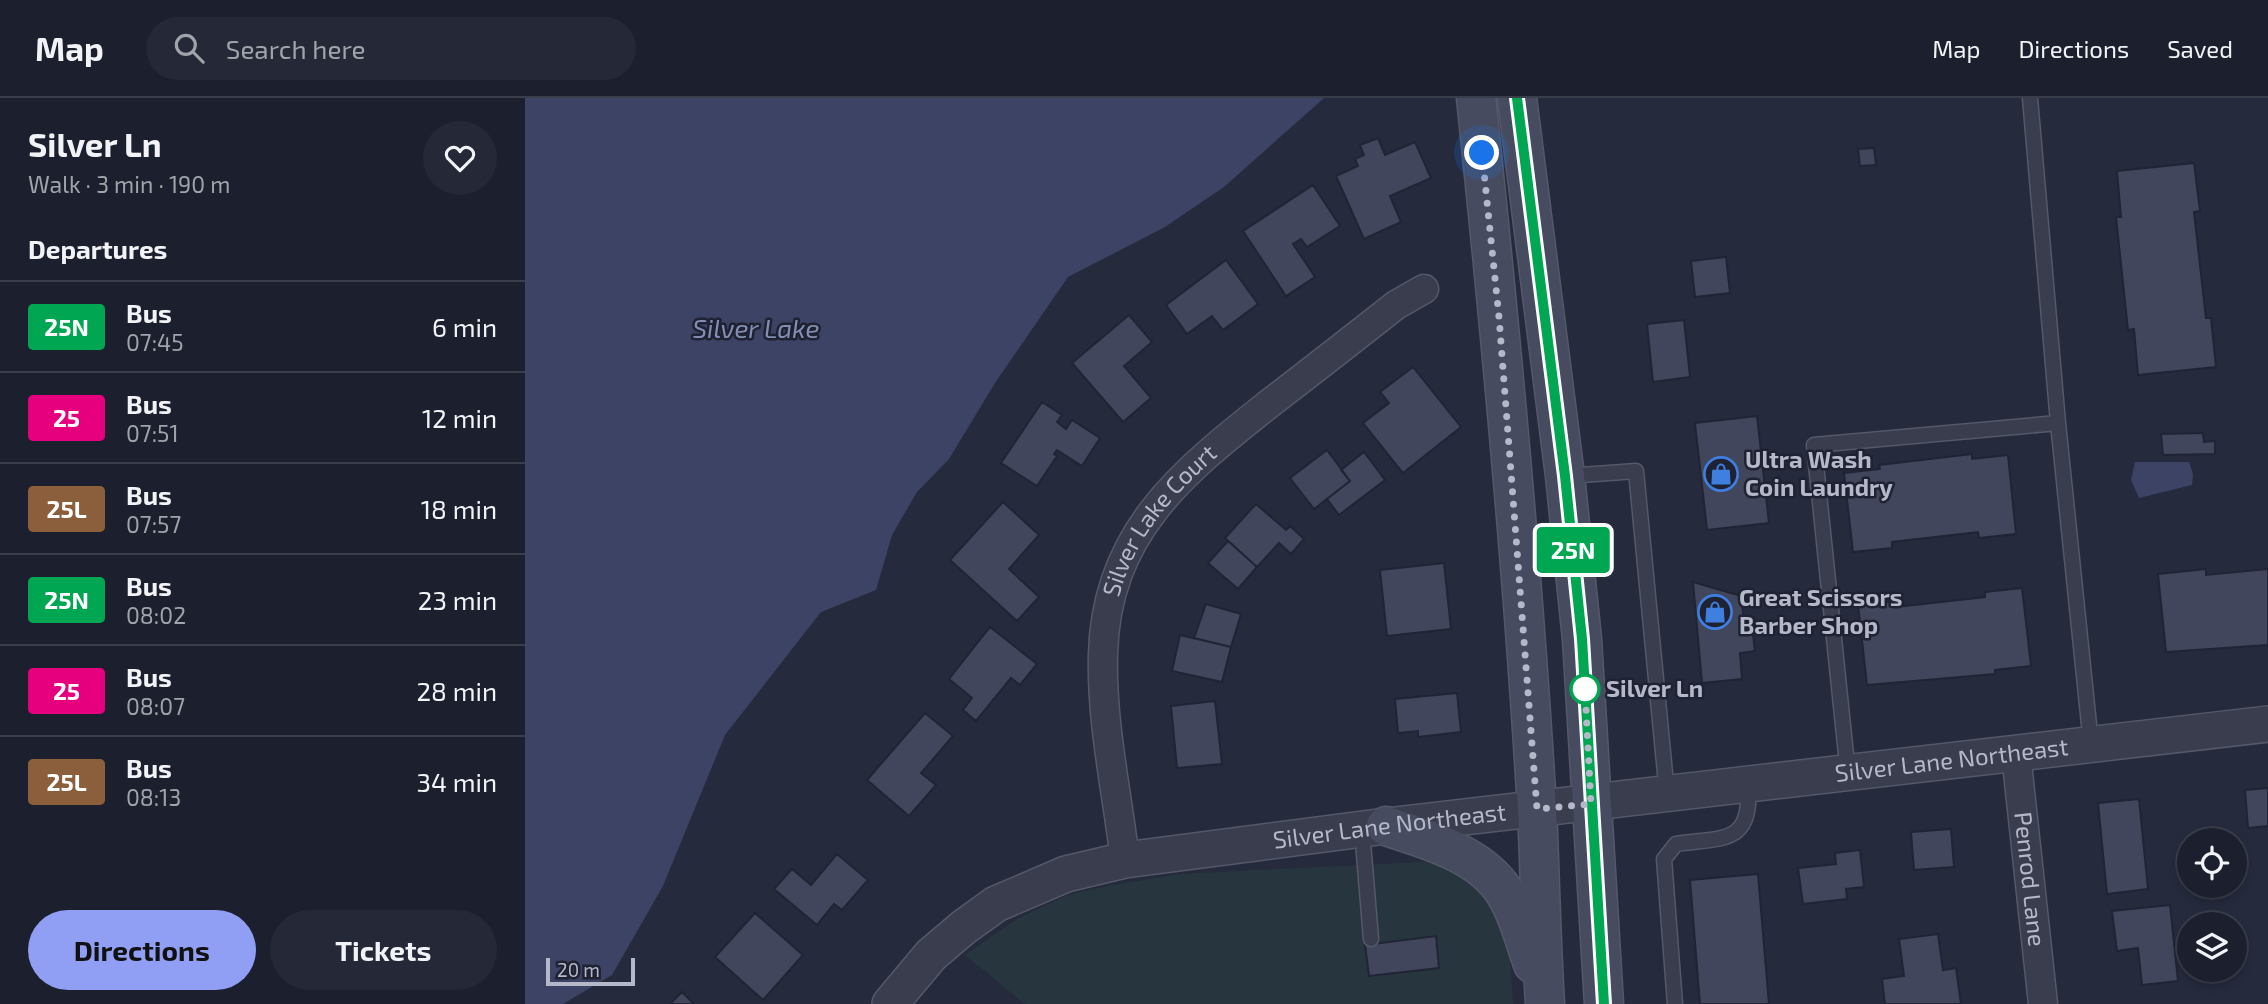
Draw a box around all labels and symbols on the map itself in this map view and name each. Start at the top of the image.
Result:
your location [1464,135,1499,170]
water label: Silver Lake [693,312,819,343]
street label: Silver Lake Court [1095,437,1222,599]
place label: Ultra Wash Coin Laundry [1745,444,1893,501]
shop icon: Ultra Wash Coin Laundry [1702,455,1740,493]
line badge: 25N [1533,527,1613,573]
place label: Great Scissors Barber Shop [1739,582,1902,639]
shop icon: Great Scissors Barber Shop [1696,593,1734,631]
place label: Silver Ln [1606,673,1703,702]
marker: Silver Ln [1570,674,1600,704]
street label: Silver Lane Northeast [1833,731,2070,787]
street label: Silver Lane Northeast [1271,796,1507,854]
street label: Penrod Lane [2009,810,2053,948]
scale bar [546,955,635,987]

